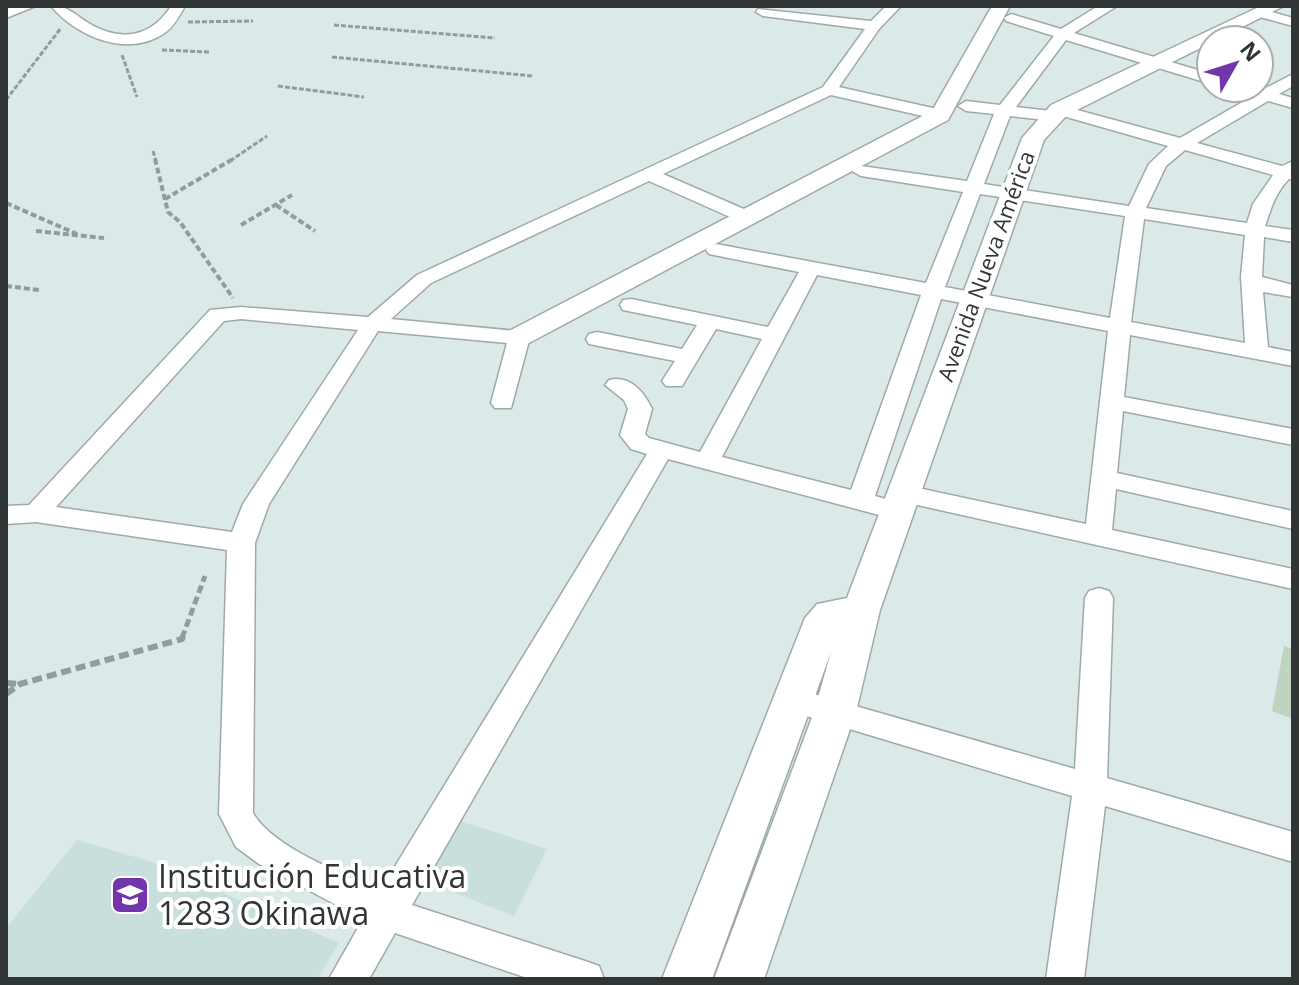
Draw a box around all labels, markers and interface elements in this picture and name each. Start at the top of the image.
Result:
north arrow [1195,24,1275,104]
text: N [1234,34,1269,67]
street label: Avenida Nueva América [929,146,1041,385]
place label: Institución Educativa 1283 Okinawa [158,854,466,934]
school or university icon: Institución Educativa 1283 Okinawa [109,874,151,916]

